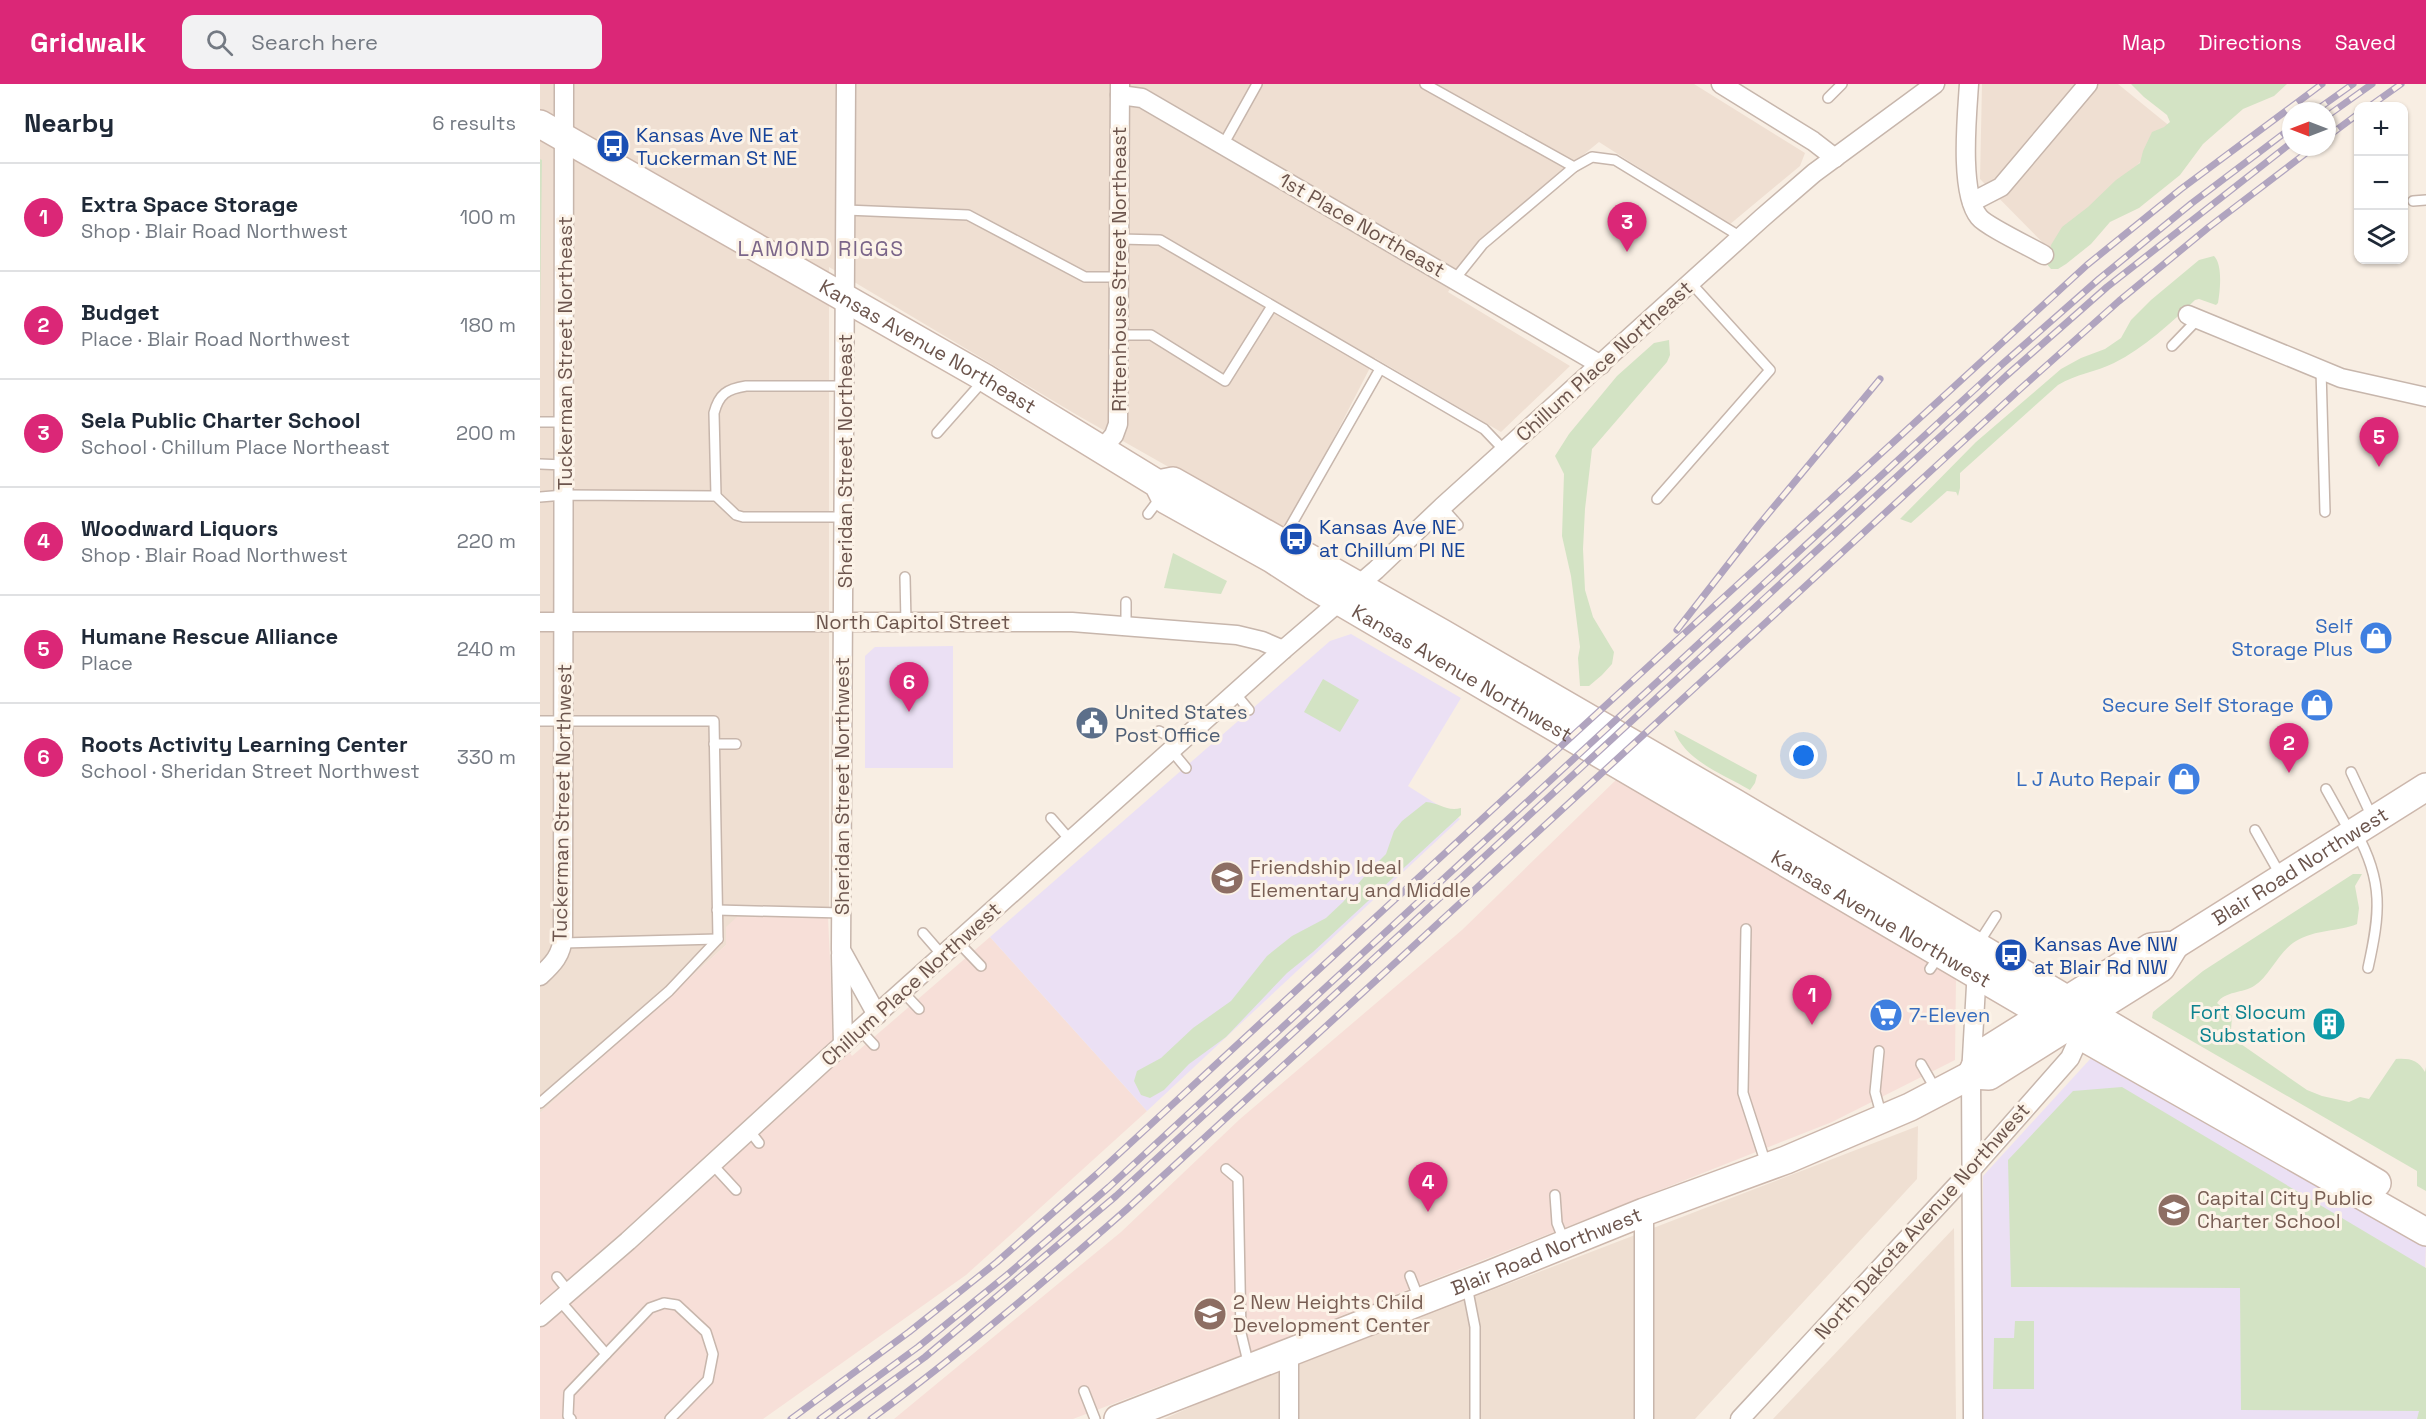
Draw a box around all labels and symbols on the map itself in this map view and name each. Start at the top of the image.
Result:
north arrow [2282,102,2336,156]
place label: Kansas Ave NE at Tuckerman St NE [636,122,799,171]
street label: Rittenhouse Street Northeast [1106,126,1132,412]
bus stop icon: Kansas Ave NE at Tuckerman St NE [595,128,631,164]
street label: 1st Place Northeast [1274,167,1450,283]
pin: 3 [1608,202,1646,252]
street label: Tuckerman Street Northeast [552,216,578,490]
district label: LAMOND RIGGS [737,235,905,262]
street label: Kansas Avenue Northeast [815,273,1041,419]
street label: Chillum Place Northeast [1510,275,1698,447]
street label: Sheridan Street Northeast [832,334,858,588]
pin: 5 [2360,418,2398,467]
place label: Kansas Ave NE at Chillum Pl NE [1319,514,1465,563]
bus stop icon: Kansas Ave NE at Chillum Pl NE [1278,521,1314,557]
street label: Kansas Avenue Northwest [1347,598,1577,748]
street label: North Capitol Street [816,609,1010,635]
place label: Self Storage Plus [2232,613,2353,662]
shop icon: Self Storage Plus [2358,620,2394,656]
street label: Sheridan Street Northwest [829,657,855,915]
pin: 6 [890,662,928,712]
street label: Tuckerman Street Northwest [547,664,577,942]
shop icon: Secure Self Storage [2299,687,2335,723]
place label: Secure Self Storage [2102,692,2294,718]
place label: United States Post Office [1115,699,1248,748]
public building icon: United States Post Office [1074,705,1110,741]
pin: 2 [2270,724,2308,773]
your location [1789,741,1818,770]
shop icon: L J Auto Repair [2166,761,2202,797]
place label: L J Auto Repair [2016,766,2161,792]
street label: Blair Road Northwest [2207,801,2393,931]
street label: Kansas Avenue Northwest [1766,844,1996,993]
place label: Friendship Ideal Elementary and Middle [1250,854,1471,903]
school or university icon: Friendship Ideal Elementary and Middle [1209,860,1245,896]
street label: Chillum Place Northwest [816,896,1006,1072]
place label: Kansas Ave NW at Blair Rd NW [2034,931,2178,980]
bus stop icon: Kansas Ave NW at Blair Rd NW [1993,937,2029,973]
pin: 1 [1792,976,1832,1025]
supermarket icon: 7-Eleven [1868,997,1904,1033]
place label: Fort Slocum Substation [2190,999,2306,1048]
place label: 7-Eleven [1909,1002,1990,1028]
building icon: Fort Slocum Substation [2311,1006,2347,1042]
street label: North Dakota Avenue Northwest [1809,1097,2035,1345]
pin: 4 [1408,1162,1448,1212]
place label: Capital City Public Charter School [2197,1185,2373,1234]
school or university icon: Capital City Public Charter School [2156,1192,2192,1228]
street label: Blair Road Northwest [1447,1201,1646,1301]
place label: 2 New Heights Child Development Center [1233,1289,1430,1338]
school or university icon: 2 New Heights Child Development Center [1192,1296,1228,1332]

